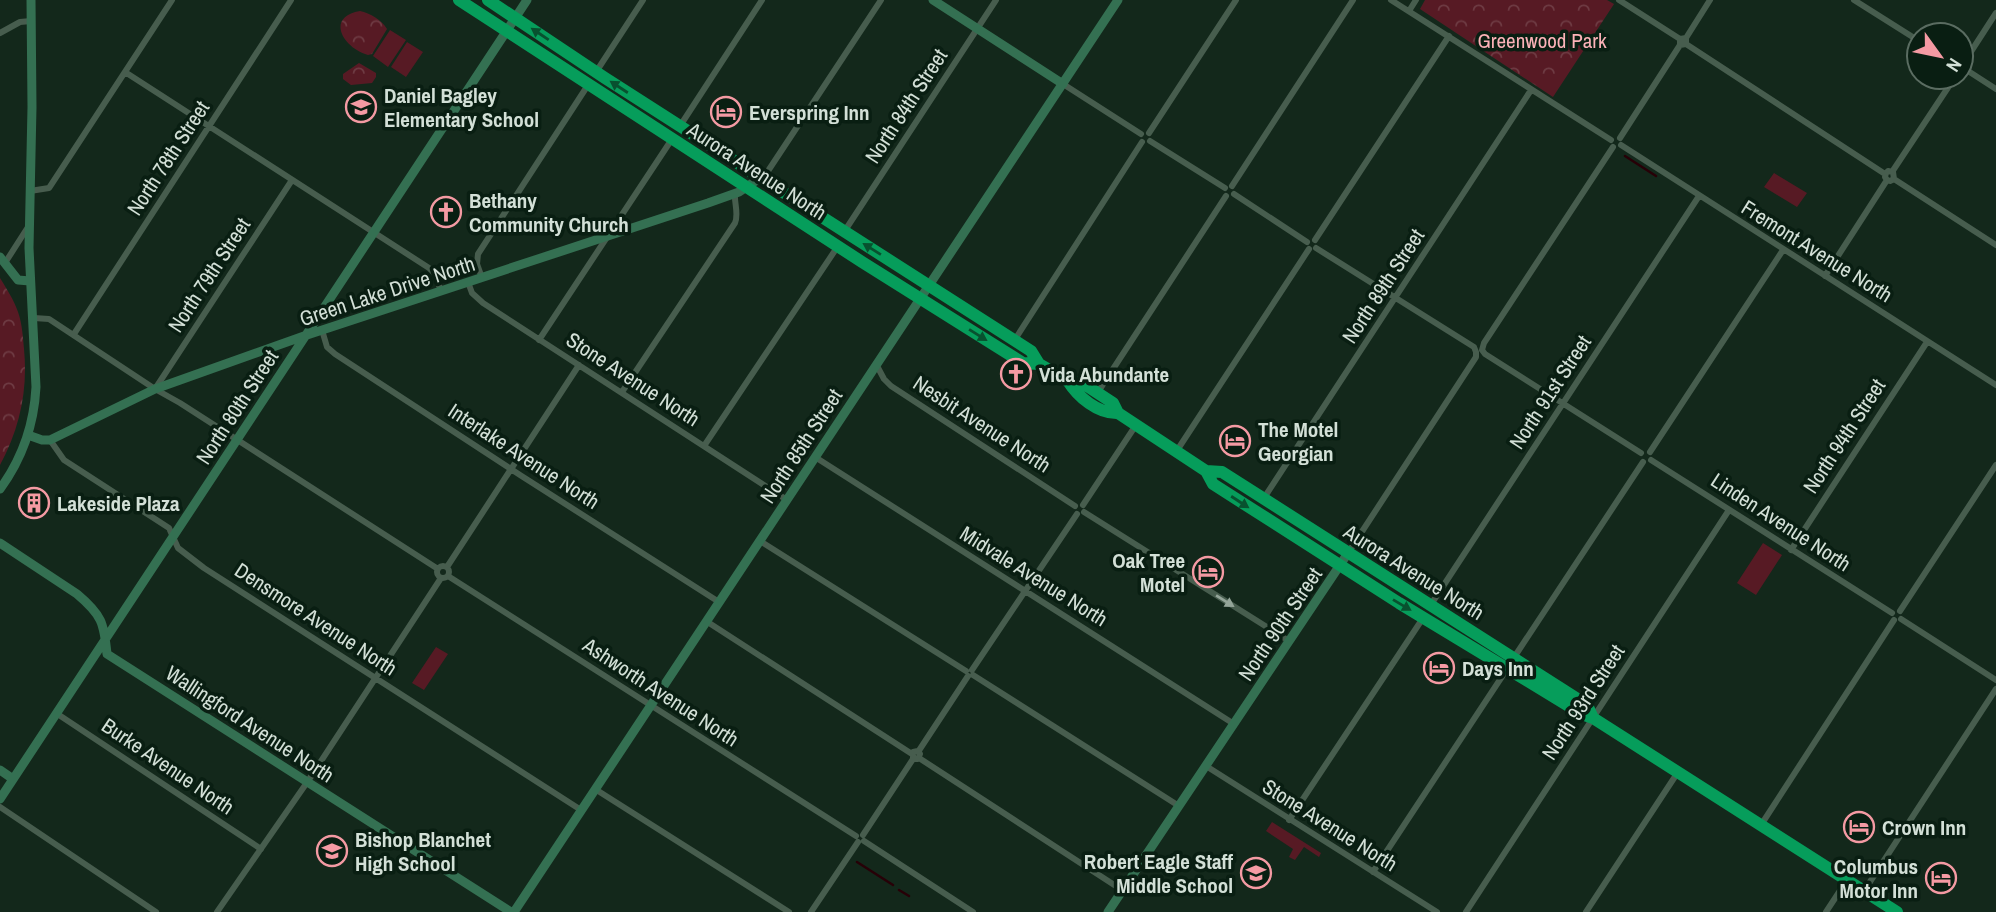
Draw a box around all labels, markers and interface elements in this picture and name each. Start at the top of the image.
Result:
north arrow [1905,21,1975,91]
park label: Greenwood Park [1477,26,1607,55]
one-way arrow [530,28,549,41]
street label: North 84th Street [858,43,954,169]
text: N [1940,53,1968,77]
one-way arrow [609,80,629,93]
place label: Daniel Bagley Elementary School [384,81,539,134]
school or university icon: Daniel Bagley Elementary School [344,90,378,124]
street label: North 78th Street [120,95,216,221]
hotel icon: Everspring Inn [709,95,743,129]
place label: Everspring Inn [749,98,870,127]
street label: Aurora Avenue North [681,115,832,227]
place label: Bethany Community Church [469,186,629,239]
street label: Fremont Avenue North [1736,193,1898,309]
church icon: Bethany Community Church [429,195,463,229]
street label: North 79th Street [161,212,257,338]
street label: North 89th Street [1335,223,1431,349]
one-way arrow [862,242,881,255]
street label: Green Lake Drive North [296,249,478,333]
street label: Stone Avenue North [561,325,705,433]
one-way arrow [968,328,988,341]
street label: North 91st Street [1502,329,1598,454]
street label: North 80th Street [189,344,285,470]
church icon: Vida Abundante [999,357,1033,391]
place label: Vida Abundante [1039,360,1169,389]
street label: Nesbit Avenue North [908,369,1056,479]
street label: North 94th Street [1796,373,1892,499]
street label: North 85th Street [753,383,849,509]
street label: Interlake Avenue North [443,396,605,516]
place label: The Motel Georgian [1258,415,1338,468]
hotel icon: The Motel Georgian [1218,424,1252,458]
street label: Linden Avenue North [1705,466,1857,578]
building icon: Lakeside Plaza [17,486,51,520]
place label: Lakeside Plaza [57,489,180,518]
one-way arrow [1231,495,1250,508]
street label: Aurora Avenue North [1337,517,1490,627]
street label: Midvale Avenue North [955,519,1113,633]
place label: Oak Tree Motel [1112,546,1185,599]
hotel icon: Oak Tree Motel [1191,555,1225,589]
street label: Densmore Avenue North [229,556,403,682]
street label: North 90th Street [1231,561,1329,686]
one-way arrow [1216,594,1235,607]
one-way arrow [1392,598,1411,611]
street label: Ashworth Avenue North [577,630,745,753]
street label: North 93rd Street [1535,639,1631,765]
hotel icon: Days Inn [1422,651,1456,685]
place label: Days Inn [1462,654,1534,683]
street label: Wallingford Avenue North [160,659,340,789]
street label: Burke Avenue North [96,711,240,821]
street label: Stone Avenue North [1257,772,1403,878]
hotel icon: Crown Inn [1842,810,1876,844]
place label: Crown Inn [1882,813,1966,842]
place label: Bishop Blanchet High School [355,825,491,878]
school or university icon: Bishop Blanchet High School [315,834,349,868]
place label: Robert Eagle Staff Middle School [1084,847,1234,900]
place label: Columbus Motor Inn [1834,852,1918,905]
school or university icon: Robert Eagle Staff Middle School [1239,856,1273,890]
hotel icon: Columbus Motor Inn [1924,861,1958,895]

